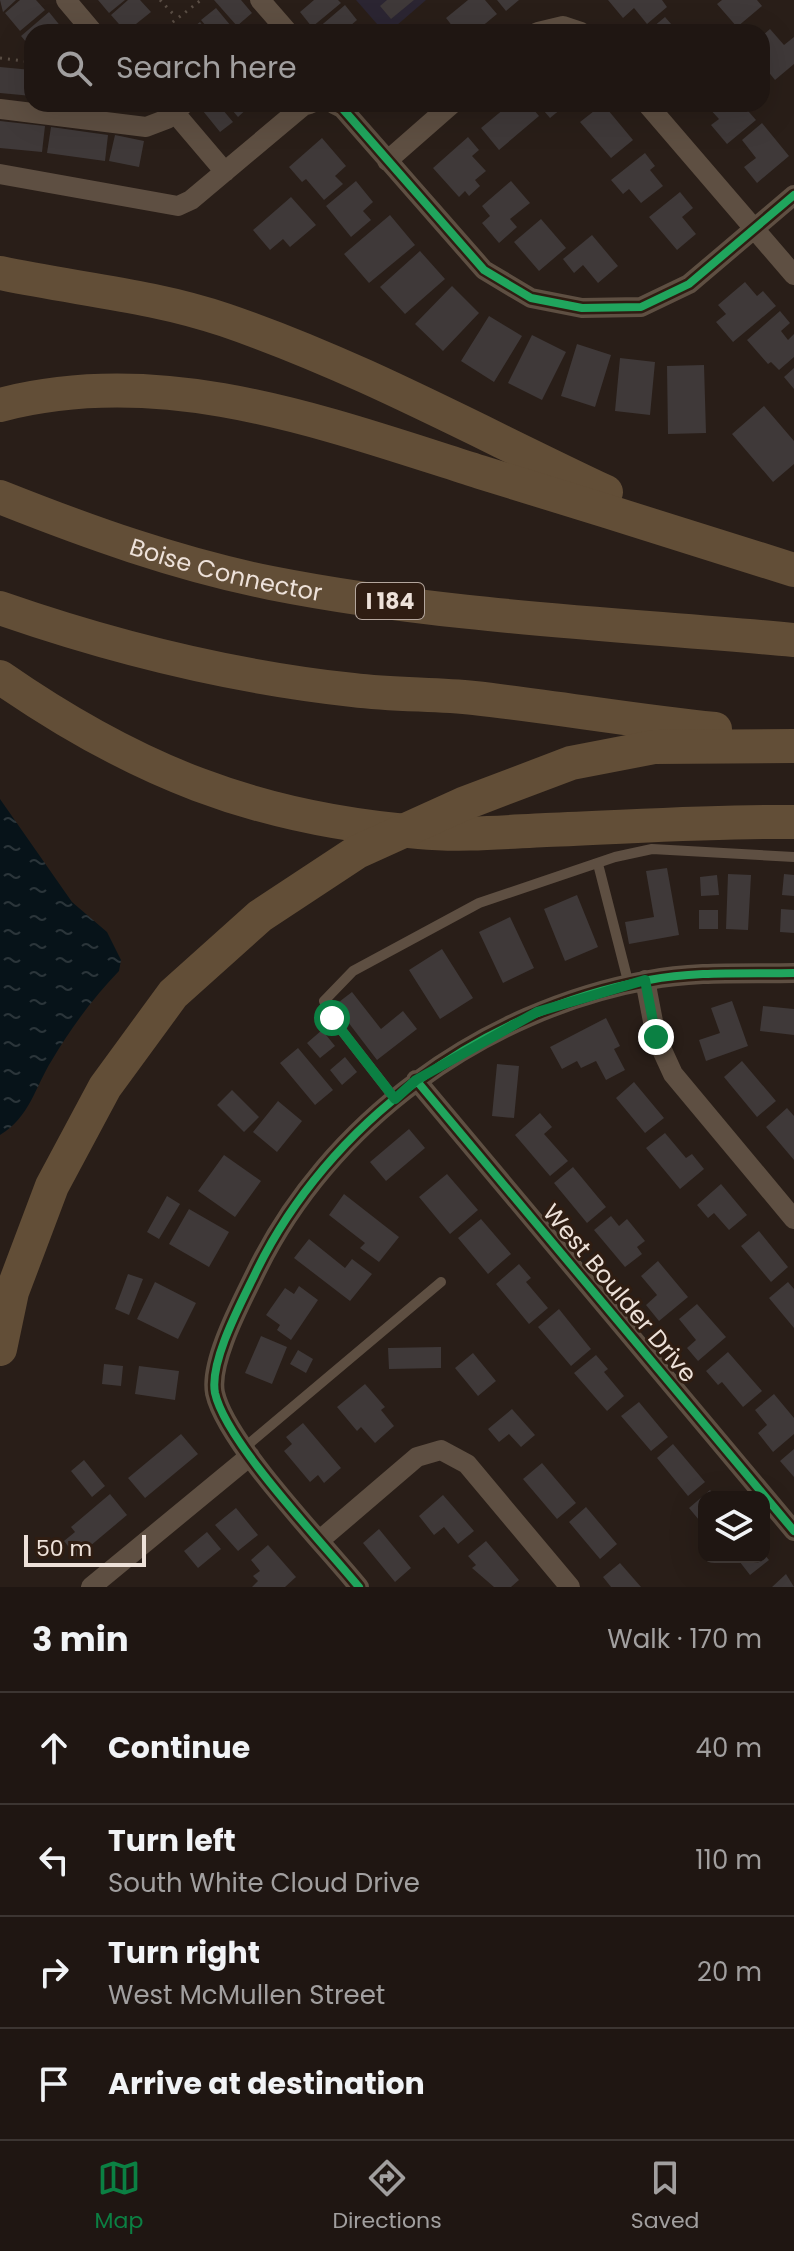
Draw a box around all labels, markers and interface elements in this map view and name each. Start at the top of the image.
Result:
search box [24,24,770,112]
icon: search [52,46,96,90]
text: Search here [116,46,297,89]
street label: Boise Connector [126,530,325,609]
road number: I 184 [356,583,424,619]
route start [314,1000,350,1036]
route end [638,1019,674,1055]
street label: West Boulder Drive [535,1197,705,1389]
map controls [698,1491,770,1563]
button: layers [698,1491,770,1563]
scale bar [24,1531,146,1567]
text: 50 m [36,1533,92,1564]
text: 3 min [32,1615,129,1663]
text: Walk · 170 m [607,1621,762,1657]
icon: ahead [32,1726,76,1770]
text: Continue [108,1726,250,1769]
text: 40 m [696,1730,762,1766]
text: Turn left [108,1819,236,1862]
icon: left [32,1838,76,1882]
text: 110 m [695,1842,762,1878]
text: South White Cloud Drive [108,1865,420,1901]
text: Turn right [108,1931,260,1974]
icon: right [32,1950,76,1994]
text: 20 m [697,1954,762,1990]
text: West McMullen Street [108,1977,385,2013]
icon: arrive [32,2062,76,2106]
text: Arrive at destination [108,2062,425,2105]
tab: Map [95,2156,143,2237]
tab: Directions [332,2156,442,2237]
tab: Saved [631,2156,699,2237]

